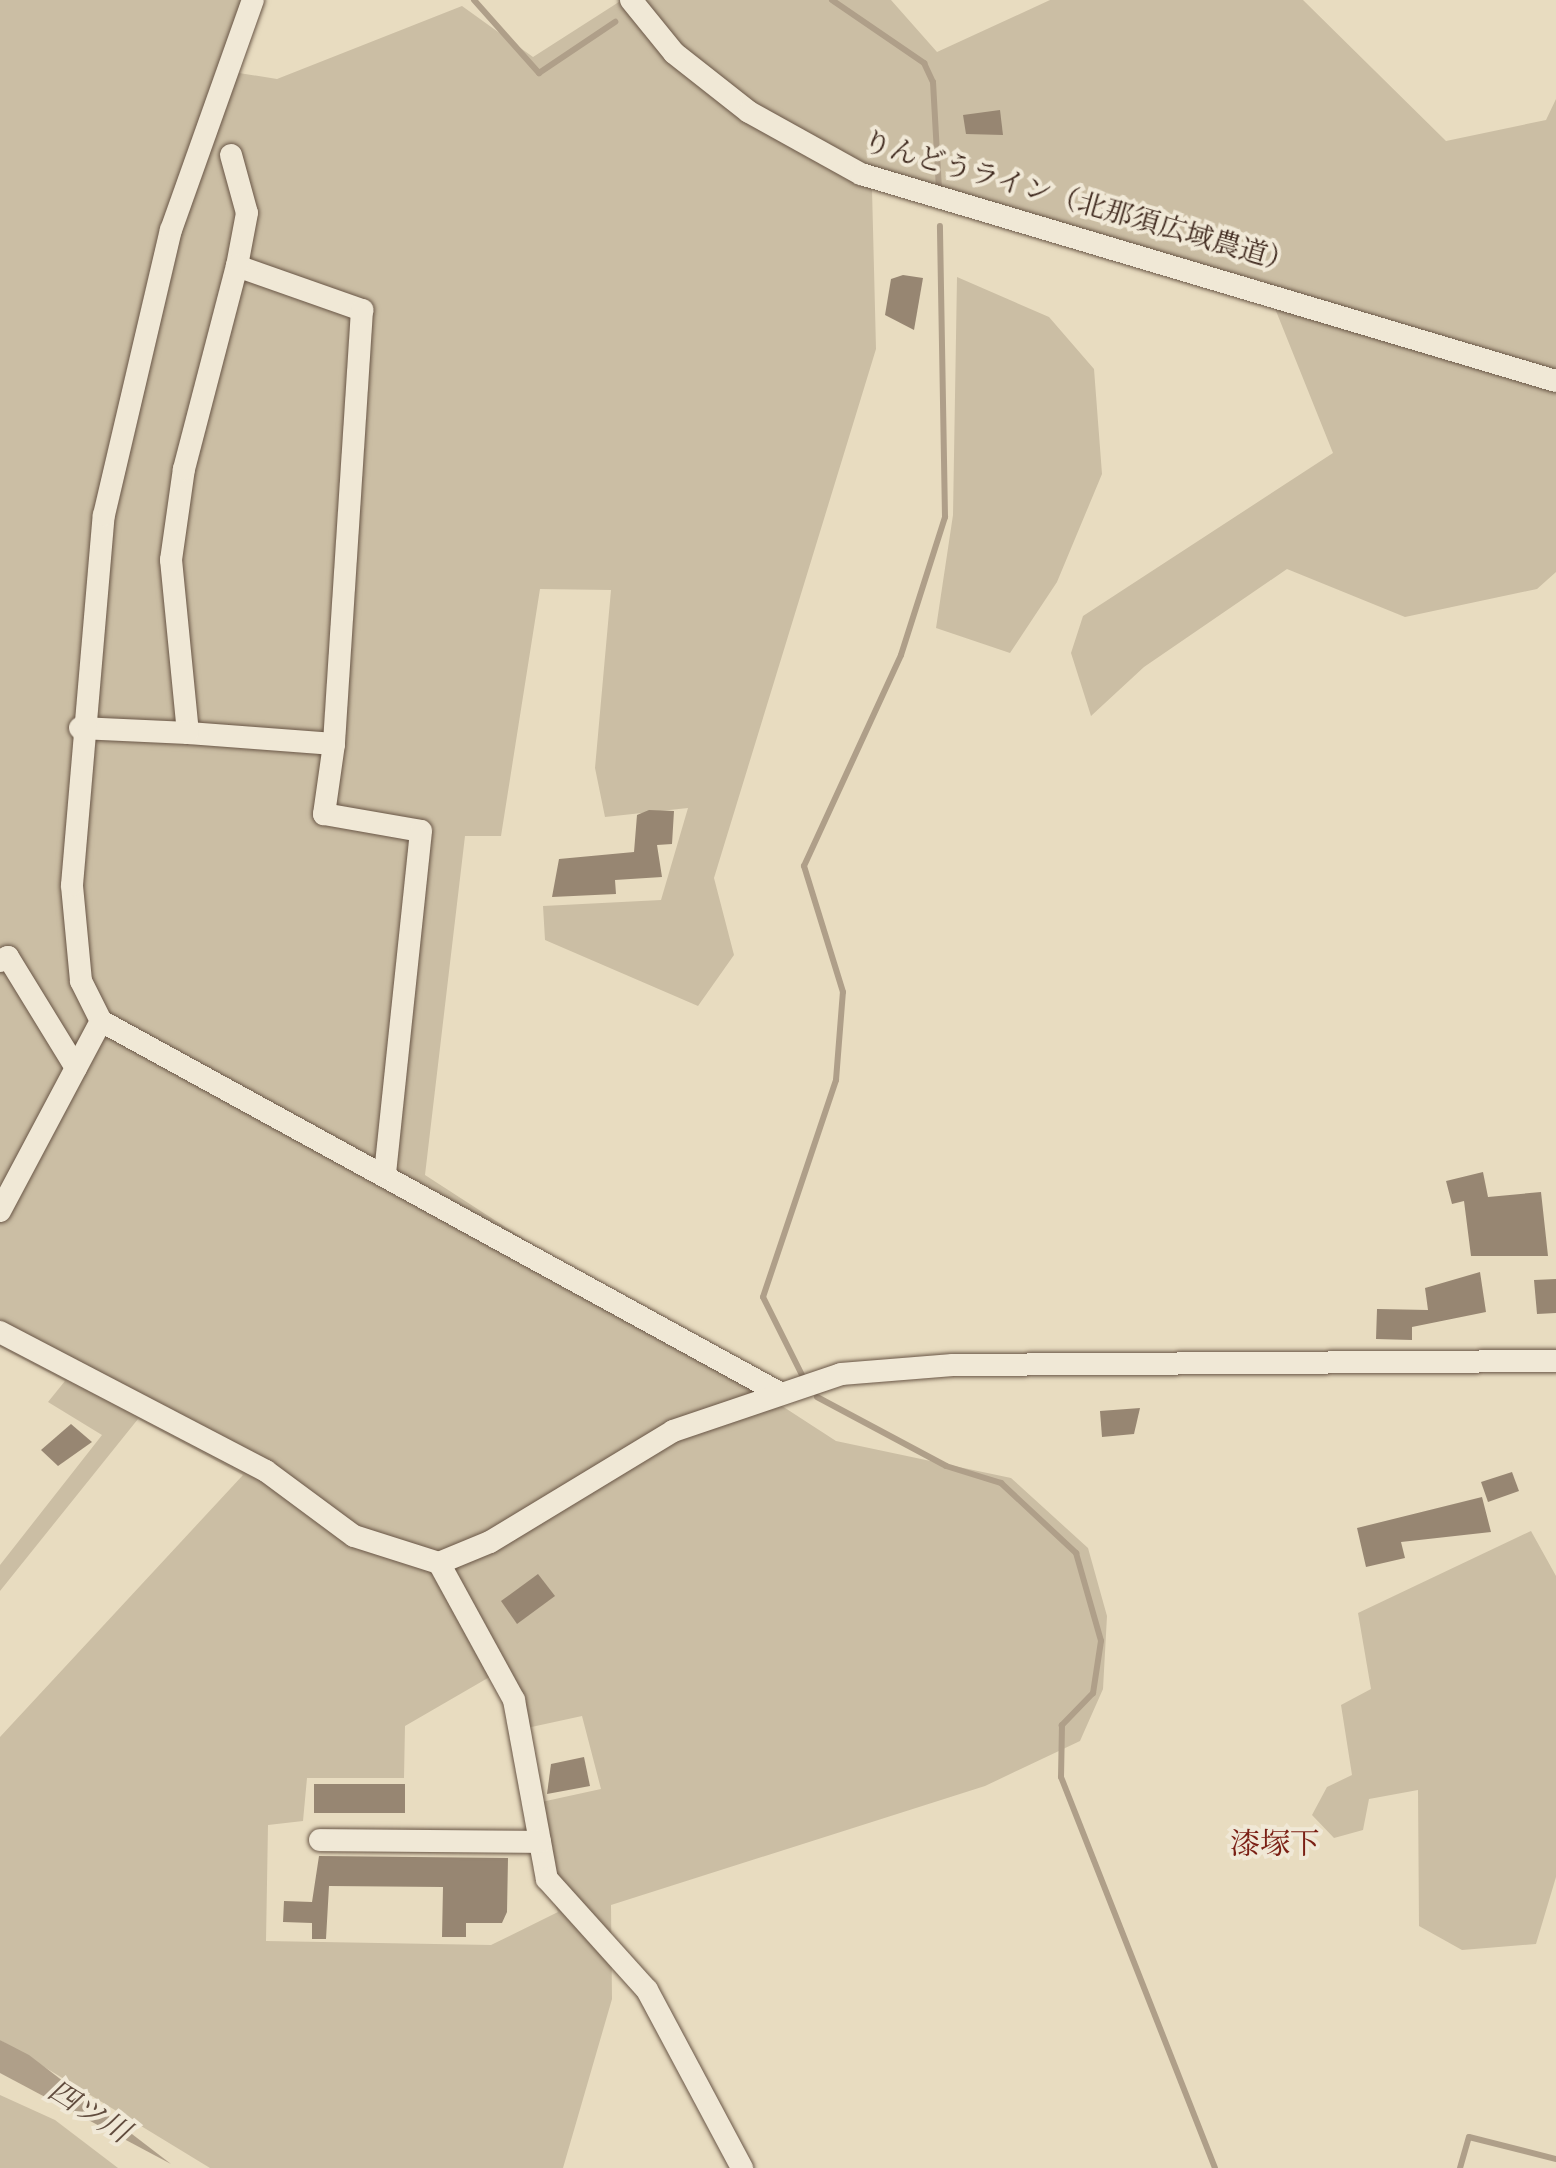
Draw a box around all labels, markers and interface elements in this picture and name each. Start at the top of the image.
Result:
street label: りんどうライン（北那須広域農道） [858,126,1298,282]
district label: 漆塚下 [1230,1828,1320,1864]
water label: 四ツ川 [40,2074,136,2152]

